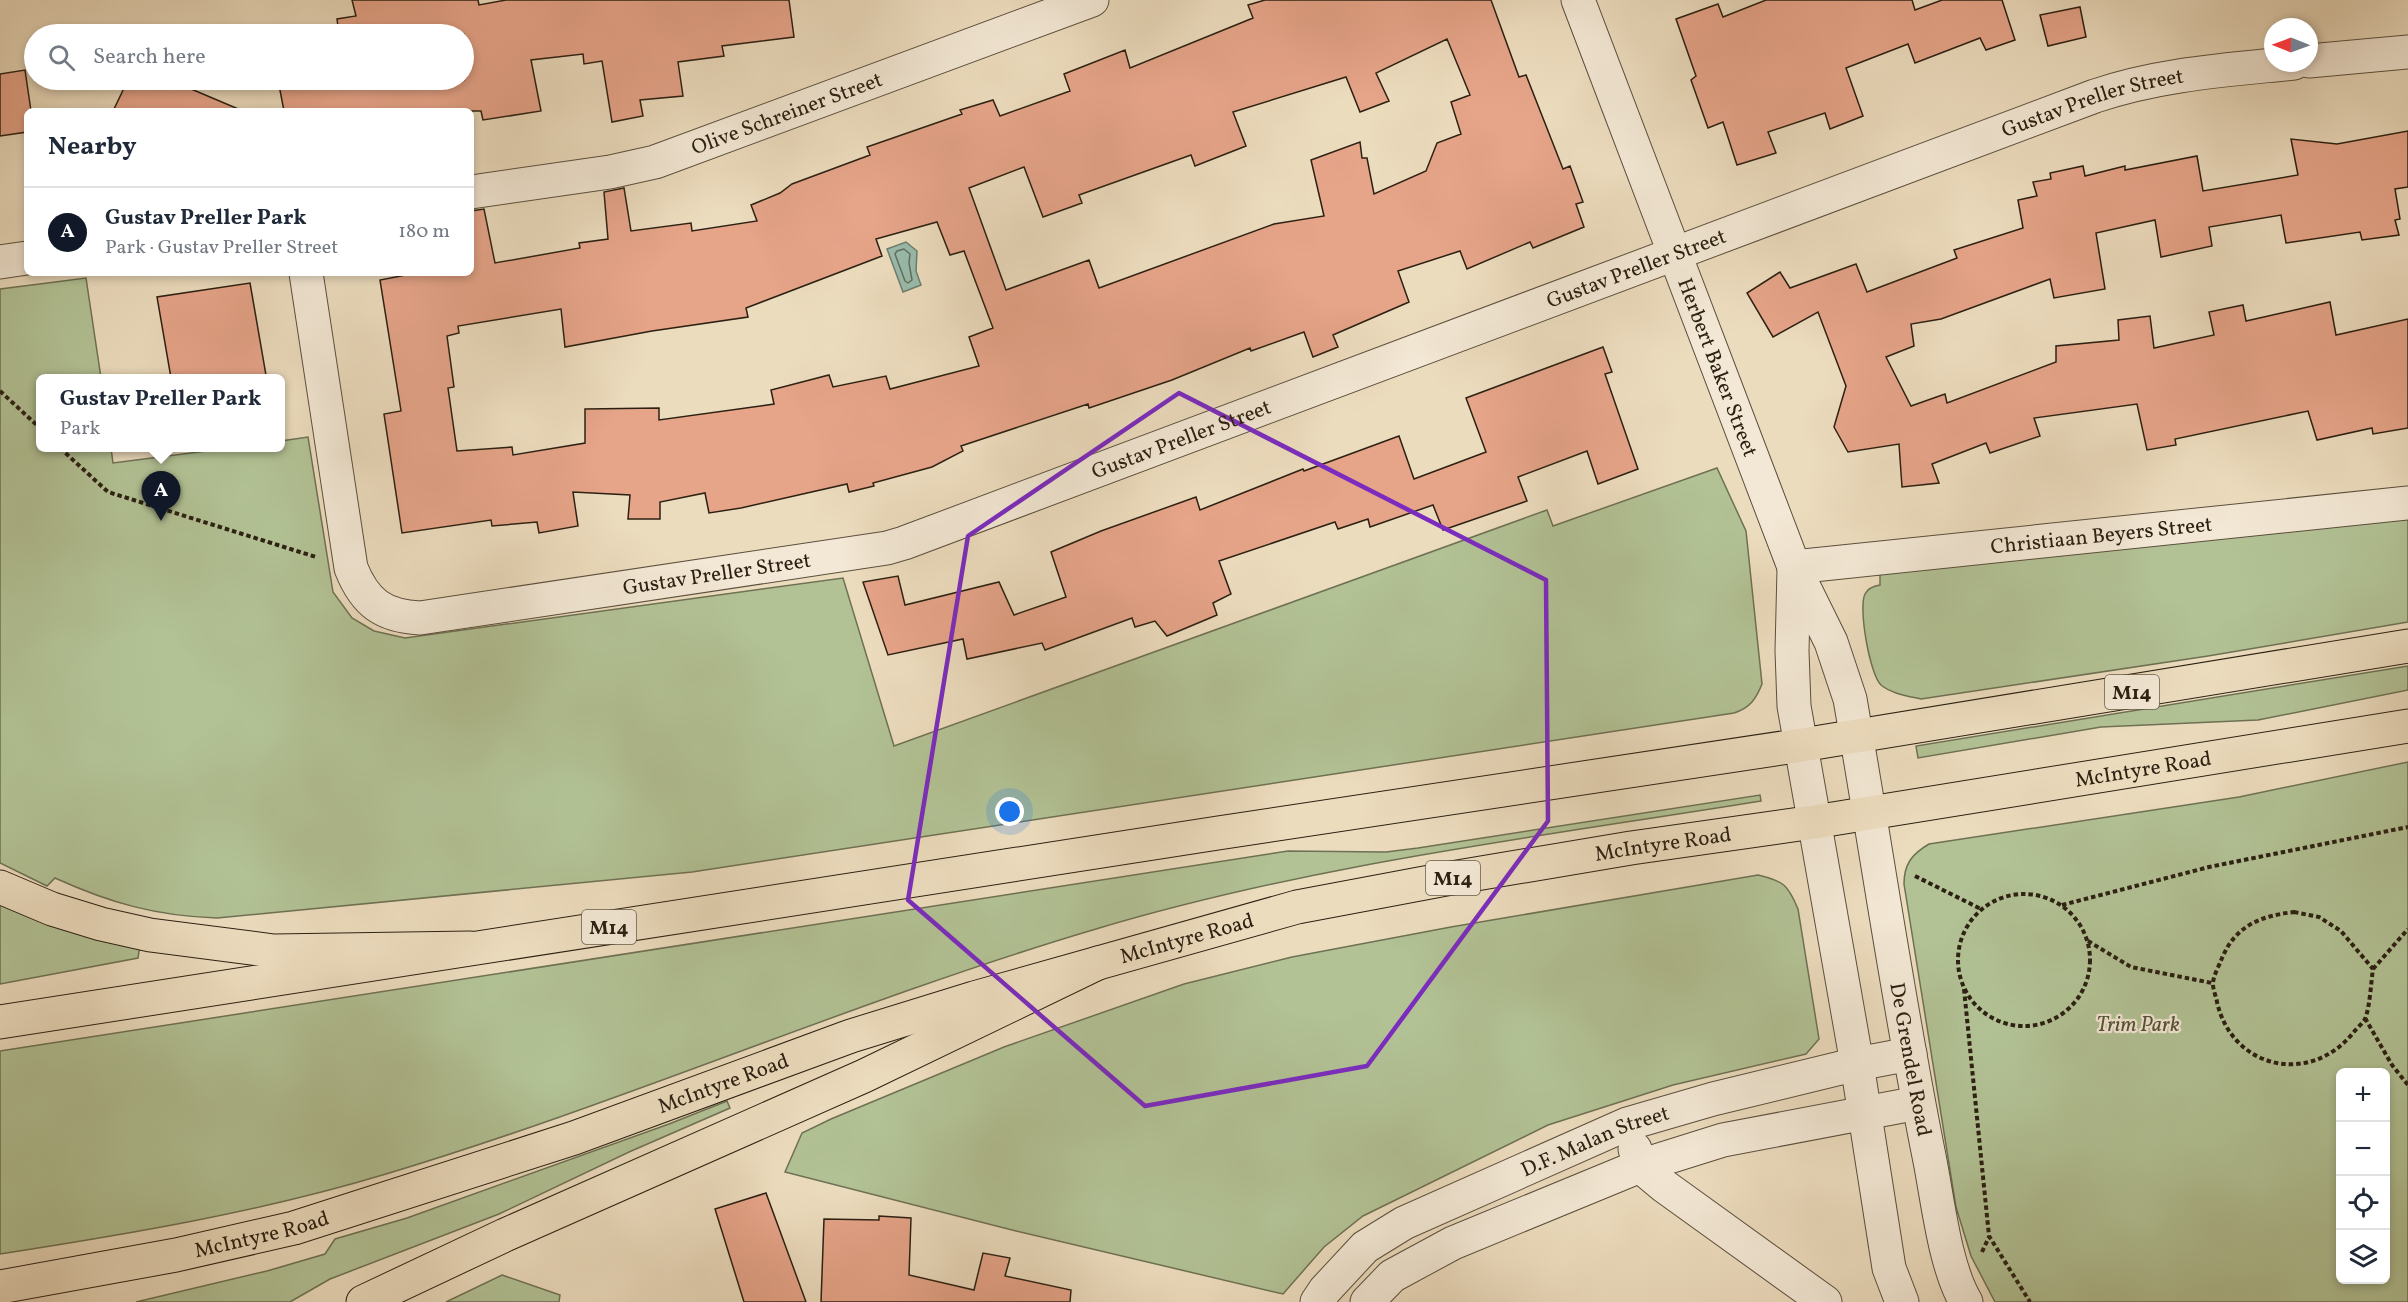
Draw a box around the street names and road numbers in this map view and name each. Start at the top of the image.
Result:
street label: Gustav Preller Street [1998,62,2186,146]
street label: Olive Schreiner Street [688,66,887,163]
street label: Gustav Preller Street [1543,223,1731,317]
street label: Herbert Baker Street [1669,274,1764,461]
street label: Gustav Preller Street [1088,393,1276,487]
street label: Christiaan Beyers Street [1989,510,2214,562]
street label: Gustav Preller Street [621,547,813,603]
road number: M14 [2105,675,2159,709]
street label: McIntyre Road [2073,745,2214,796]
street label: McIntyre Road [1593,821,1733,870]
road number: M14 [1426,861,1480,895]
street label: McIntyre Road [1117,907,1257,972]
road number: M14 [582,910,636,944]
street label: De Grendel Road [1881,980,1938,1139]
street label: McIntyre Road [654,1047,793,1122]
street label: D.F. Malan Street [1517,1099,1673,1185]
street label: McIntyre Road [192,1205,333,1266]

